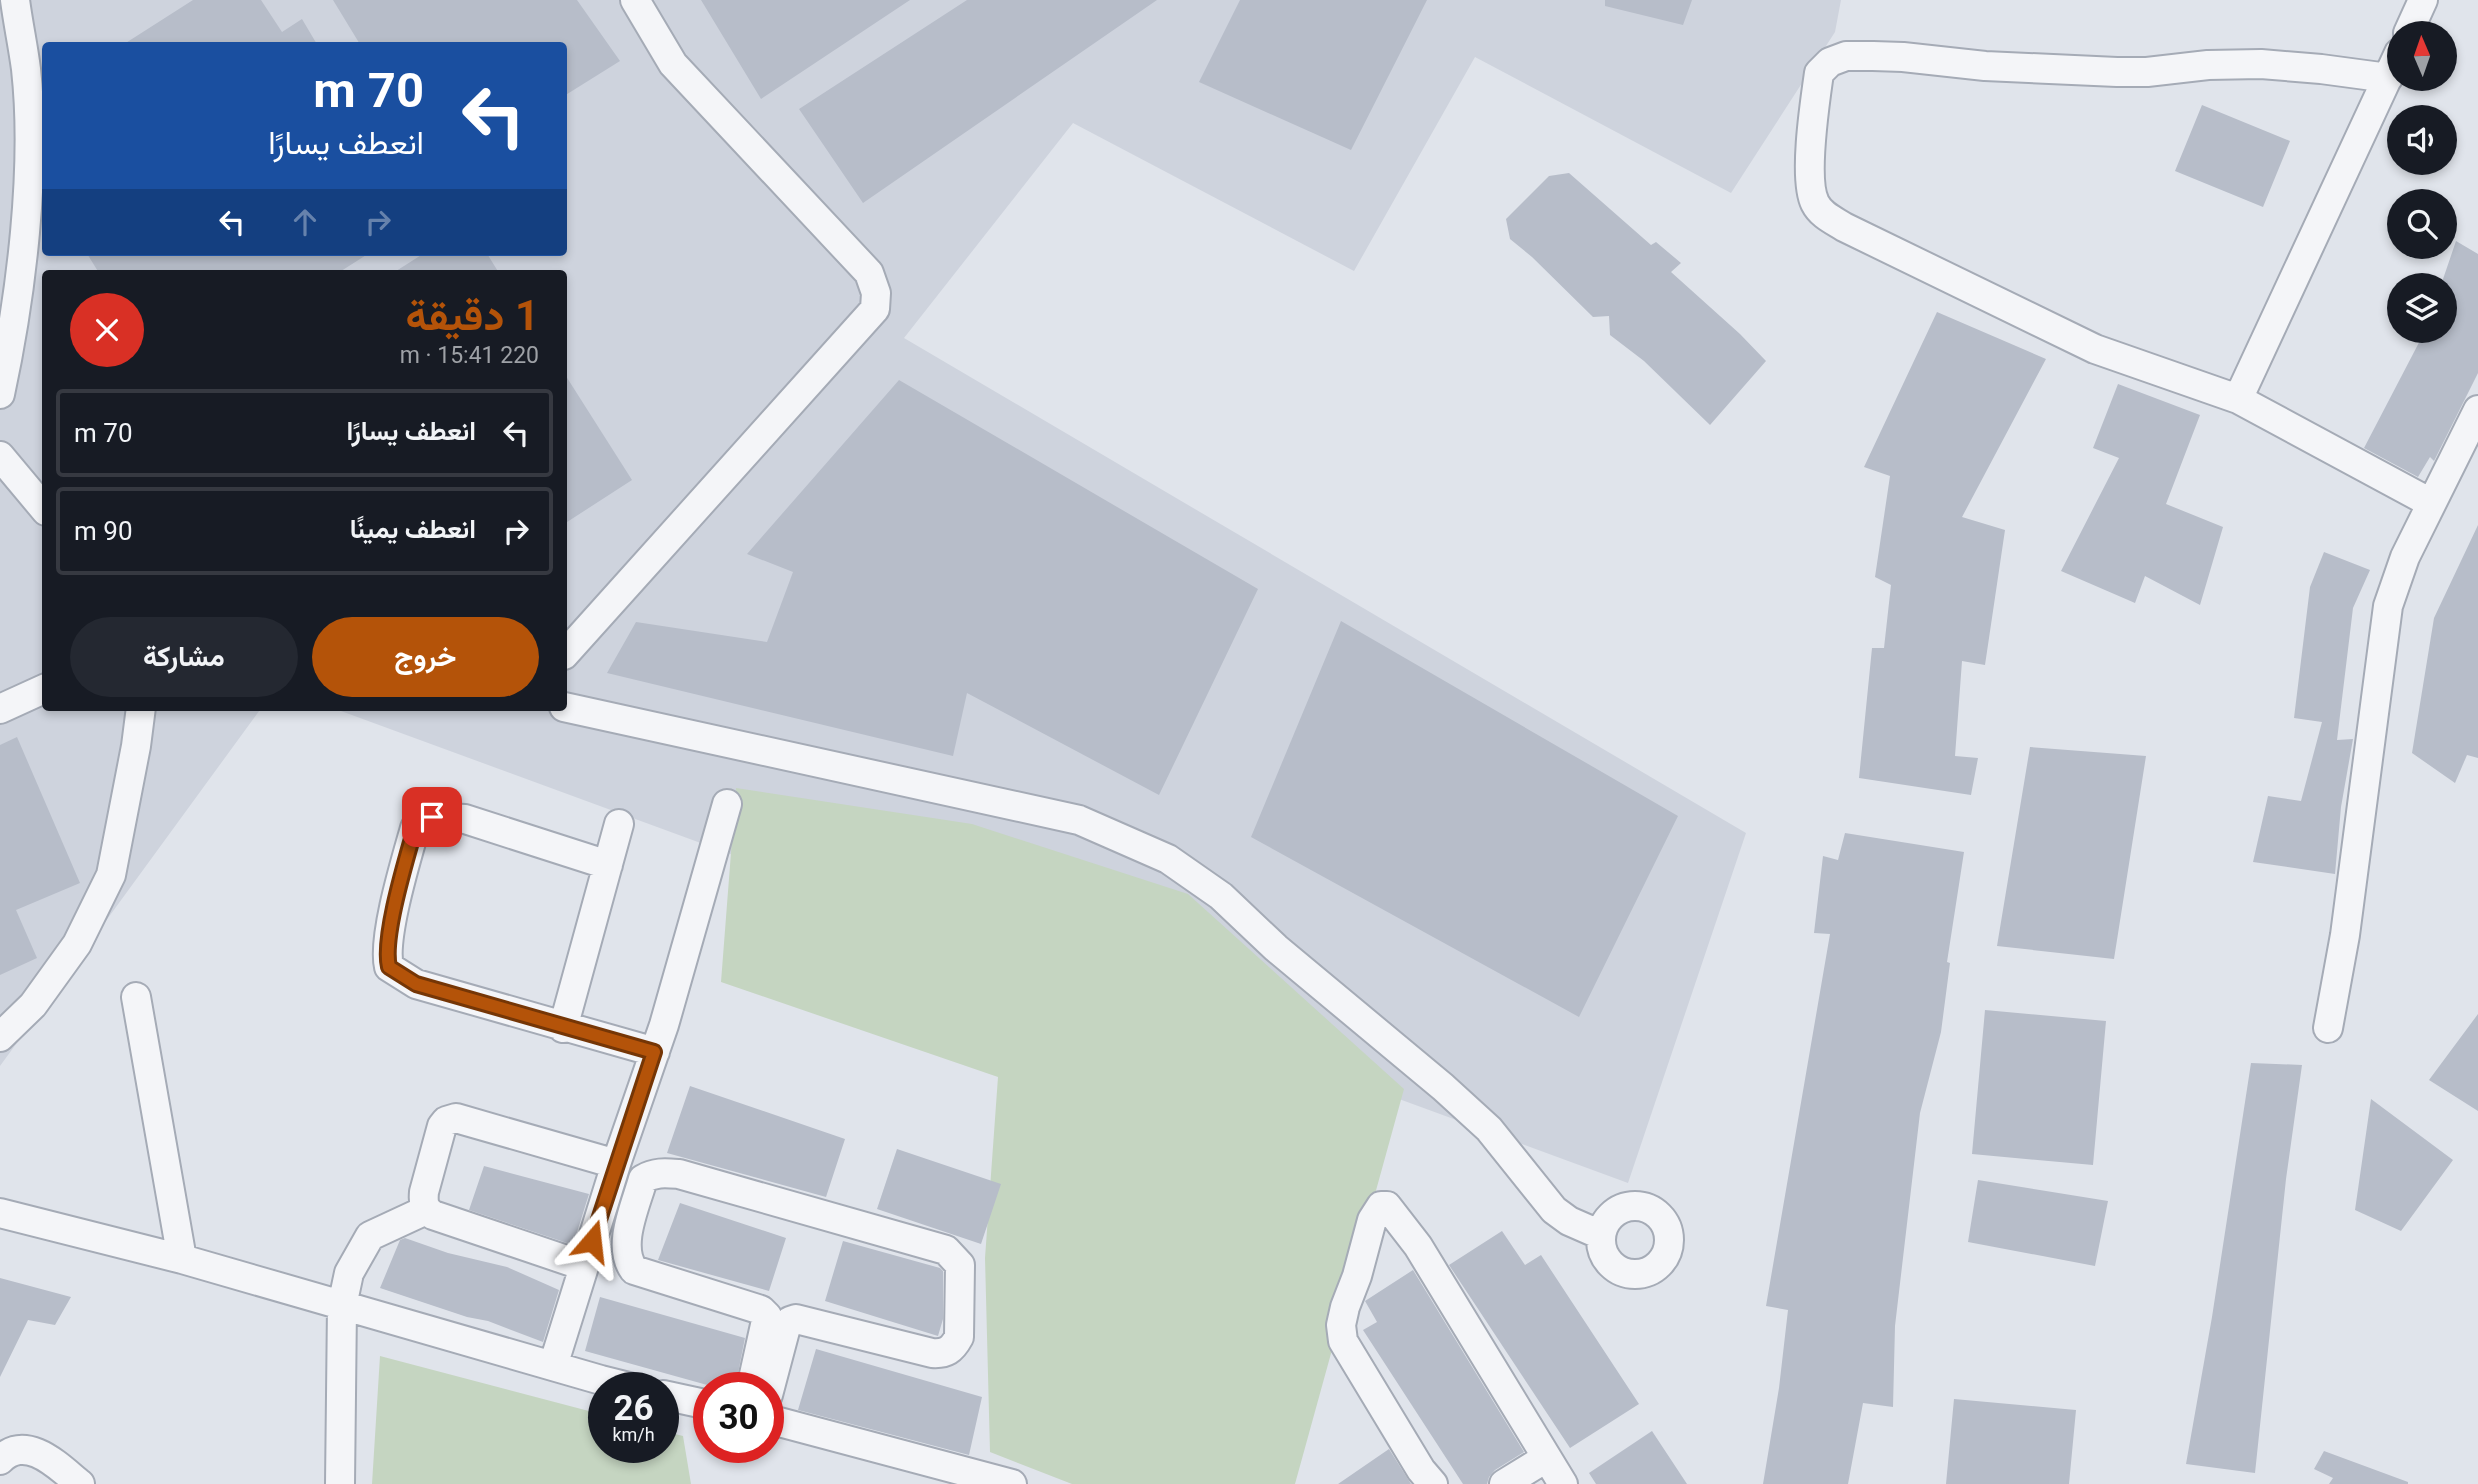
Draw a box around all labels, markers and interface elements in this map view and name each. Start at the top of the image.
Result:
north arrow [2387,21,2457,91]
map controls [2387,21,2457,343]
text: 70 m [313,62,424,119]
icon: left [448,70,539,161]
button: sound [2387,105,2457,175]
text: انعطف يسارًا [268,124,424,162]
button: search [2387,189,2457,259]
icon: left [213,203,251,241]
icon: ahead [286,203,324,241]
icon: right [359,203,397,241]
button: layers [2387,273,2457,343]
text: 1 دقيقة [405,291,539,340]
button: close [70,293,144,367]
text: 220 m · 15:41 [400,342,539,369]
icon: left [497,414,535,452]
text: انعطف يسارًا [346,416,476,446]
text: 70 m [74,418,133,448]
icon: right [497,512,535,550]
text: انعطف يمينًا [350,514,476,544]
text: 90 m [74,516,133,546]
button: مشاركة [70,617,298,697]
button: خروج [312,617,539,697]
pin [402,787,462,847]
icon: arrive [413,798,451,836]
position arrow [555,1204,629,1278]
speed limit sign: 30 [693,1372,784,1463]
text: 26 [613,1388,654,1429]
text: km/h [612,1424,655,1445]

